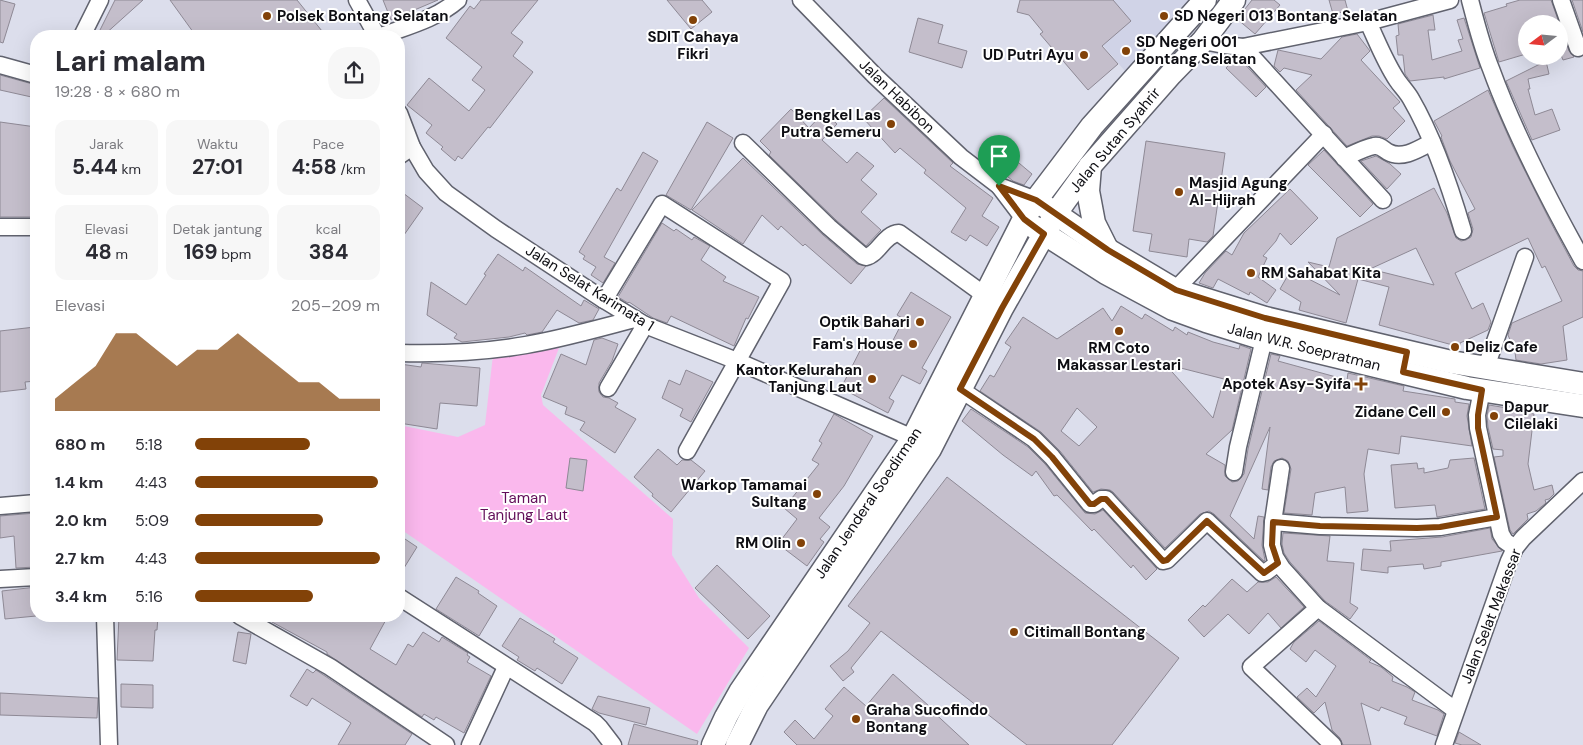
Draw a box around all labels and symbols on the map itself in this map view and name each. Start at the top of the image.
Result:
place label: Polsek Bontang Selatan [277,6,449,26]
place label: SD Negeri 013 Bontang Selatan [1174,6,1397,26]
marker: Polsek Bontang Selatan [261,10,273,22]
marker: SD Negeri 013 Bontang Selatan [1158,10,1170,22]
marker: SDIT Cahaya Fikri [687,14,699,26]
north arrow [1518,15,1568,65]
place label: SDIT Cahaya Fikri [647,27,739,64]
place label: SD Negeri 001 Bontang Selatan [1136,32,1256,69]
place label: UD Putri Ayu [983,45,1074,65]
marker: SD Negeri 001 Bontang Selatan [1120,45,1132,57]
marker: UD Putri Ayu [1078,49,1090,61]
street label: Jalan Habibon [855,55,939,137]
street label: Jalan Sutan Syahrir [1065,83,1165,197]
place label: Bengkel Las Putra Semeru [781,105,881,142]
marker: Bengkel Las Putra Semeru [885,118,897,130]
pin [978,135,1020,186]
place label: Masjid Agung Al-Hijrah [1189,173,1288,210]
marker: Masjid Agung Al-Hijrah [1173,186,1185,198]
street label: Jalan Selat Karimata 1 [522,240,658,336]
place label: RM Sahabat Kita [1261,263,1381,283]
marker: RM Sahabat Kita [1245,267,1257,279]
place label: Optik Bahari [819,312,910,332]
marker: Optik Bahari [914,316,926,328]
street label: Jalan W.R. Soepratman [1225,318,1383,376]
marker: RM Coto Makassar Lestari [1113,325,1125,337]
place label: Fam's House [813,334,903,354]
place label: Deliz Cafe [1465,337,1538,357]
marker: Fam's House [907,338,919,350]
place label: RM Coto Makassar Lestari [1057,338,1181,375]
marker: Deliz Cafe [1449,341,1461,353]
place label: Kantor Kelurahan Tanjung Laut [736,360,862,397]
marker: Kantor Kelurahan Tanjung Laut [866,373,878,385]
place label: Apotek Asy-Syifa [1222,374,1351,394]
marker: Apotek Asy-Syifa [1355,378,1367,390]
place label: Dapur Cilelaki [1504,397,1558,434]
place label: Zidane Cell [1355,402,1436,422]
marker: Zidane Cell [1440,406,1452,418]
marker: Dapur Cilelaki [1488,410,1500,422]
street label: Jalan Jenderal Soedirman [810,424,926,582]
place label: Warkop Tamamai Sultang [681,475,807,512]
park label: Taman Tanjung Laut [480,488,568,525]
marker: Warkop Tamamai Sultang [811,488,823,500]
place label: RM Olin [736,533,791,553]
marker: RM Olin [795,537,807,549]
street label: Jalan Selat Makassar [1456,545,1526,687]
place label: Citimall Bontang [1024,622,1146,642]
marker: Citimall Bontang [1008,626,1020,638]
place label: Graha Sucofindo Bontang [866,700,988,737]
marker: Graha Sucofindo Bontang [850,713,862,725]

